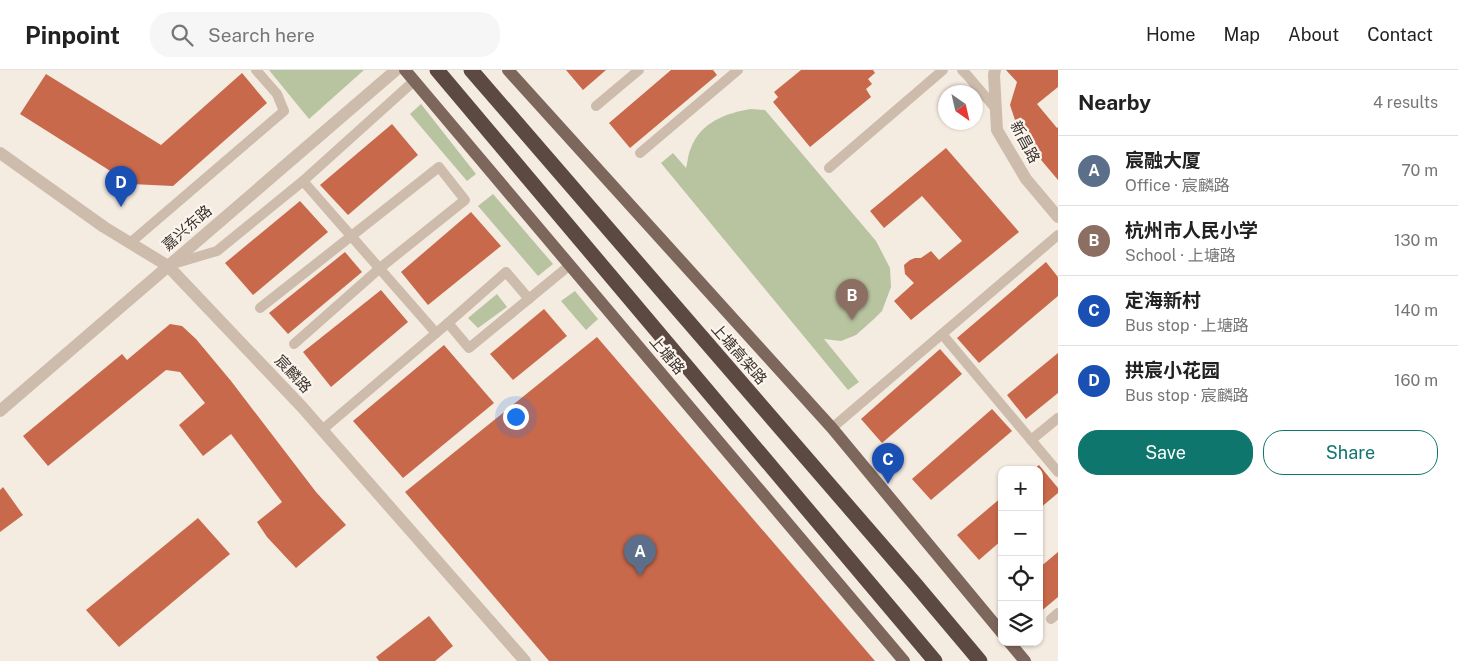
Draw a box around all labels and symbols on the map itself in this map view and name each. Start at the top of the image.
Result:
north arrow [938,85,983,130]
street label: 新昌路 [1007,118,1044,166]
pin: D [105,166,137,207]
street label: 嘉兴东路 [158,202,215,254]
pin: B [836,279,868,320]
street label: 上塘高架路 [708,320,770,388]
street label: 上塘路 [646,332,688,377]
street label: 宸麟路 [272,351,315,396]
your location [503,404,529,430]
pin: C [872,443,904,484]
pin: A [624,535,656,576]

